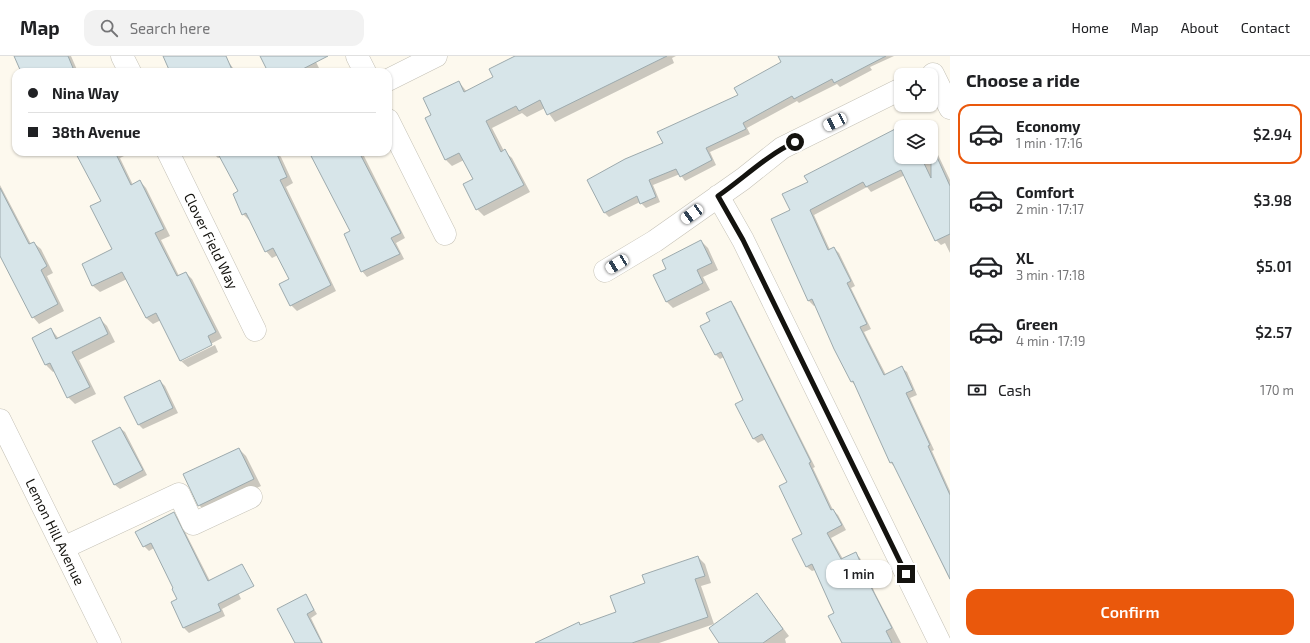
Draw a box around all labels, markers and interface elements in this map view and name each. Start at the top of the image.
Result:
search box [84,10,364,46]
text: Map [20,16,60,39]
icon: search [98,17,120,39]
text: Search here [130,19,210,37]
text: Home [1072,19,1109,36]
text: Map [1131,19,1159,36]
text: About [1181,19,1219,36]
text: Contact [1241,19,1290,36]
map controls [894,68,938,164]
button: locate [894,68,938,112]
text: Choose a ride [966,69,1080,91]
text: Nina Way [52,84,119,102]
car [822,111,848,133]
icon: car [968,116,1004,152]
text: Economy [1016,117,1081,135]
button: layers [894,120,938,164]
text: 38th Avenue [52,123,141,141]
text: $2.94 [1253,125,1292,143]
route start [786,133,804,151]
text: 1 min · 17:16 [1016,135,1083,151]
icon: car [968,182,1004,218]
text: Comfort [1016,183,1074,201]
street label: Clover Field Way [181,190,242,292]
text: $3.98 [1253,191,1292,209]
text: 2 min · 17:17 [1016,201,1084,217]
car [679,202,705,226]
icon: car [968,248,1004,284]
text: XL [1016,249,1034,267]
car [604,253,630,275]
text: $5.01 [1256,257,1292,275]
text: 3 min · 17:18 [1016,267,1085,283]
icon: car [968,314,1004,350]
text: Green [1016,315,1058,333]
text: $2.57 [1255,323,1292,341]
text: 4 min · 17:19 [1016,333,1085,349]
icon: cash [966,379,988,401]
text: Cash [998,381,1031,399]
text: 170 m [1260,382,1294,398]
street label: Lemon Hill Avenue [22,476,89,588]
callout: 1 min [826,560,892,588]
route end [897,565,915,583]
text: 1 min [844,566,874,582]
button: Confirm [966,589,1294,635]

